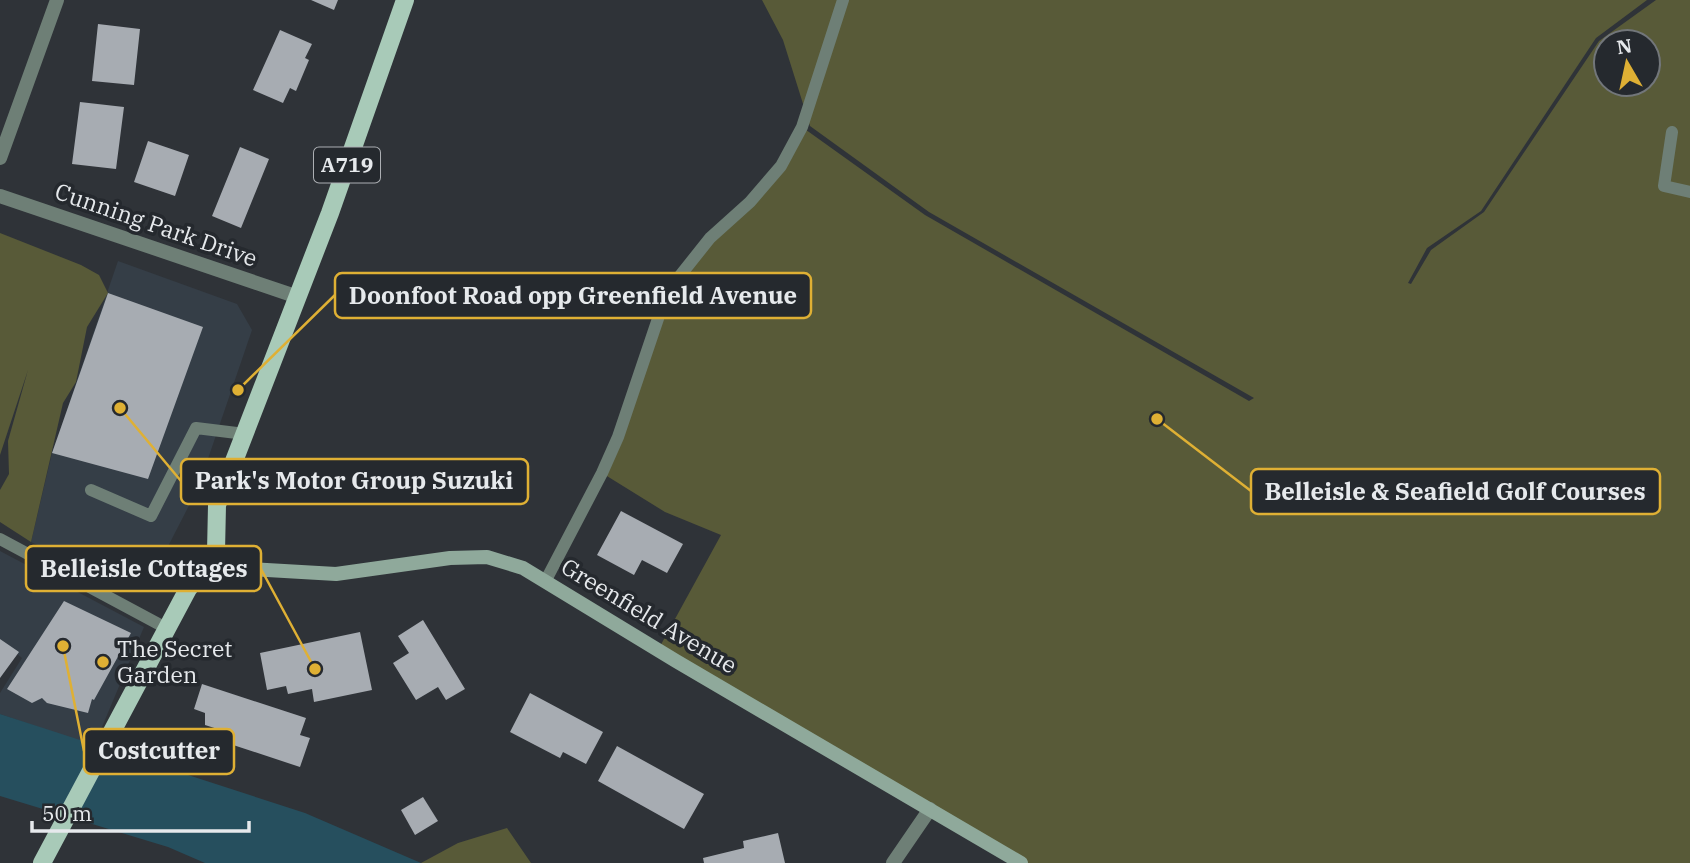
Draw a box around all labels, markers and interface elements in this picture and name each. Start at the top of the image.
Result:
north arrow [1592,28,1662,98]
text: N [1615,33,1634,59]
road number: A719 [314,148,380,182]
street label: Cunning Park Drive [51,175,261,273]
callout: Doonfoot Road opp Greenfield Avenue [335,273,811,318]
text: Doonfoot Road opp Greenfield Avenue [349,279,797,311]
callout: Park's Motor Group Suzuki [181,459,528,504]
text: Park's Motor Group Suzuki [195,464,513,496]
callout: Belleisle & Seafield Golf Courses [1251,469,1660,514]
text: Belleisle & Seafield Golf Courses [1264,475,1646,507]
callout: Belleisle Cottages [26,546,261,591]
street label: Greenfield Avenue [556,551,743,680]
text: Belleisle Cottages [40,552,248,584]
place label: The Secret Garden [117,633,232,689]
marker: The Secret Garden [95,654,111,670]
callout: Costcutter [84,729,234,774]
text: Costcutter [98,734,220,766]
scale bar [32,790,248,834]
text: 50 m [42,799,92,827]

